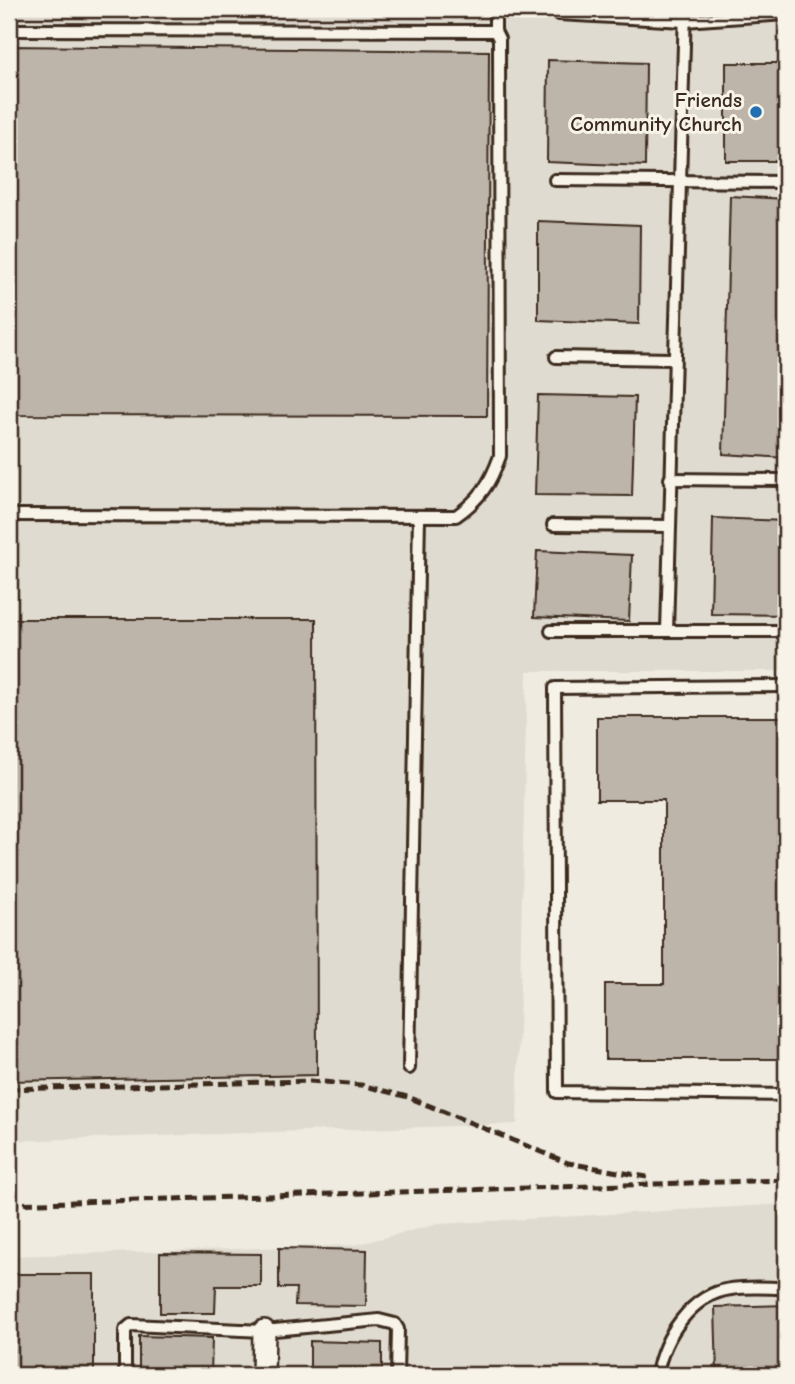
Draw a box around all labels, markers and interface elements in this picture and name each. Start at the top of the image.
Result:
place label: Friends Community Church [570,88,742,136]
marker: Friends Community Church [748,104,764,120]

